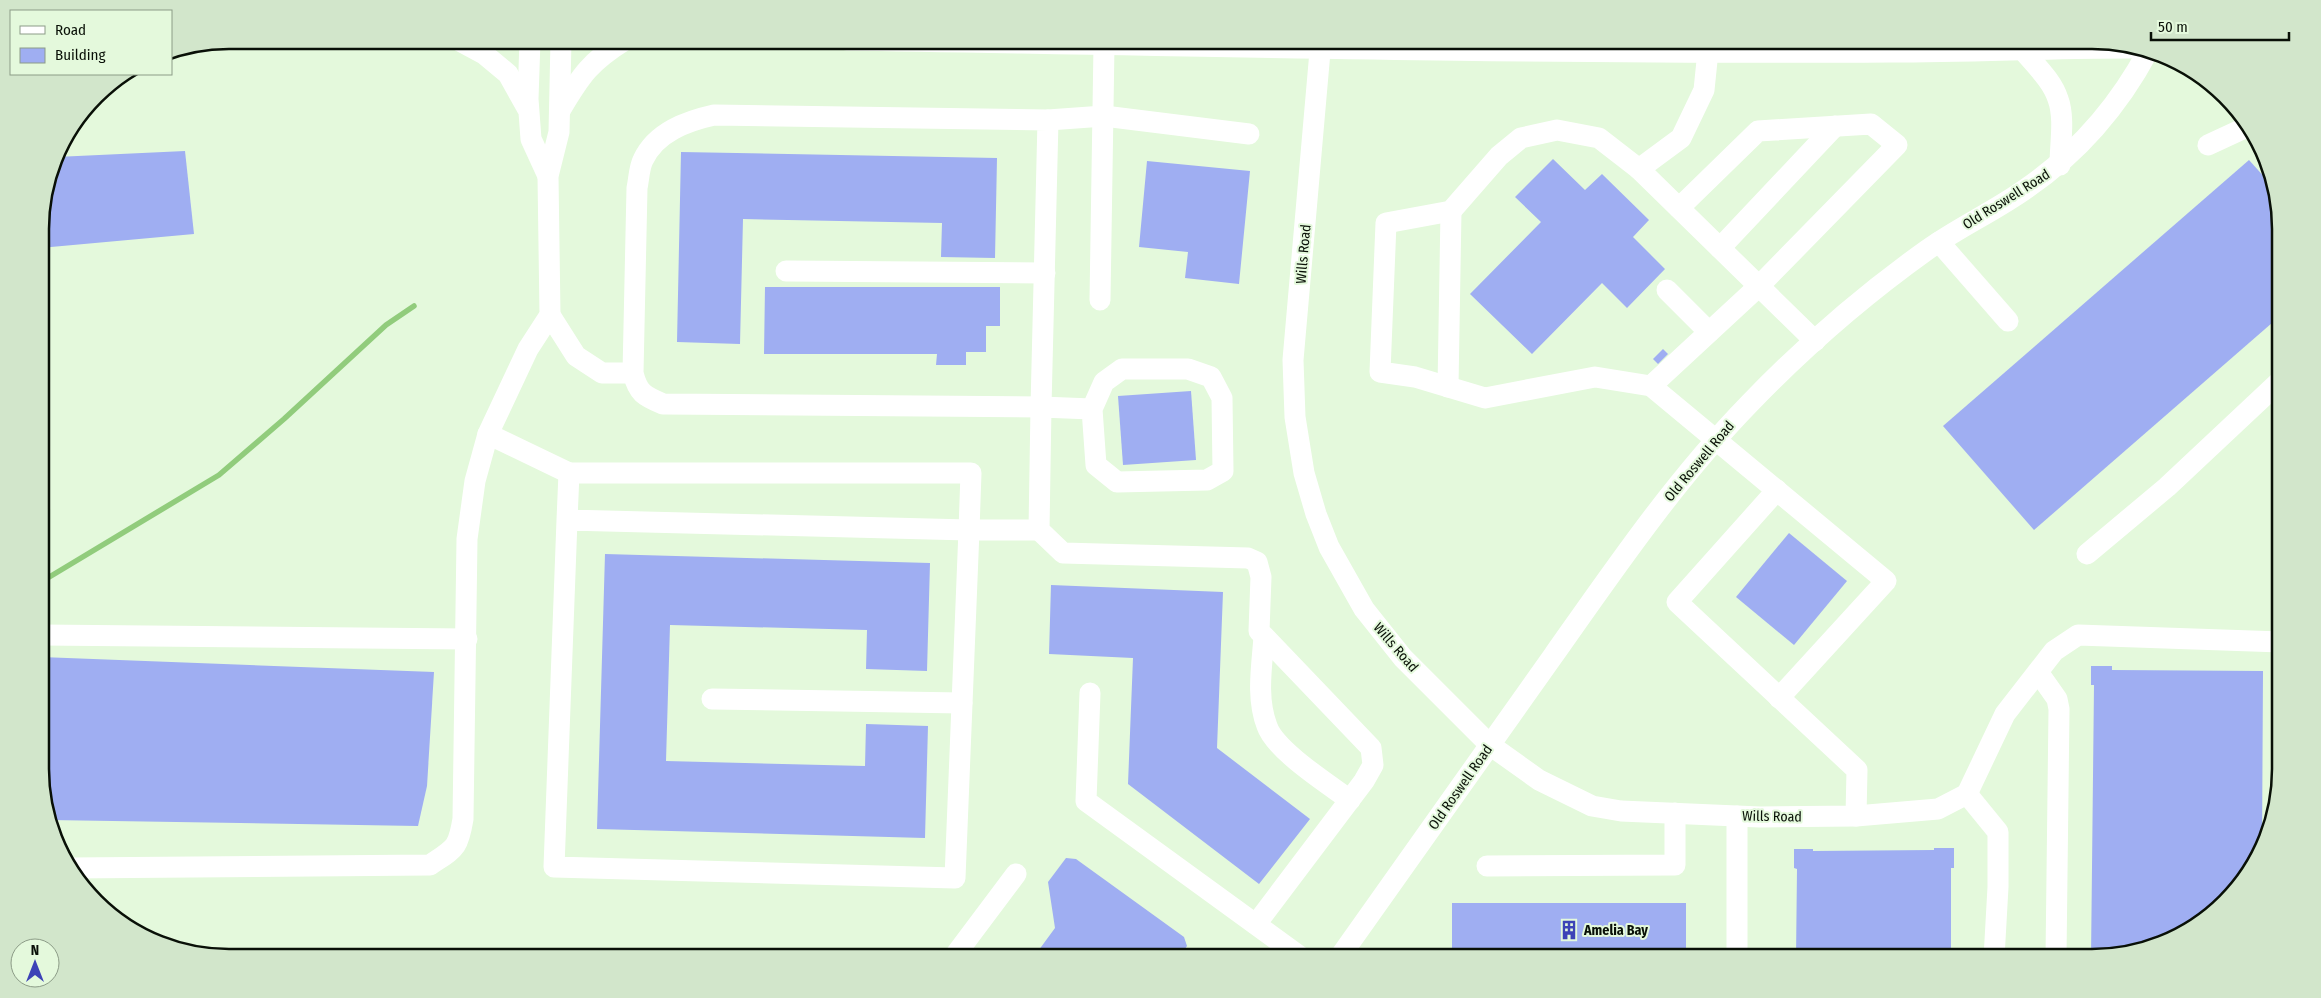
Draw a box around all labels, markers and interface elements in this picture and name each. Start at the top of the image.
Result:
legend [10,10,172,75]
scale bar [2151,10,2288,42]
text: 50 m [2158,18,2188,36]
text: Road [55,21,86,39]
text: Building [55,46,106,64]
street label: Old Roswell Road [1959,166,2053,233]
street label: Wills Road [1292,224,1315,285]
street label: Old Roswell Road [1661,418,1738,505]
street label: Wills Road [1370,619,1422,675]
street label: Old Roswell Road [1425,742,1496,833]
street label: Wills Road [1742,807,1802,826]
building icon: Amelia Bay [1558,919,1580,941]
place label: Amelia Bay [1583,922,1648,939]
north arrow [10,938,60,988]
text: N [31,942,39,959]

